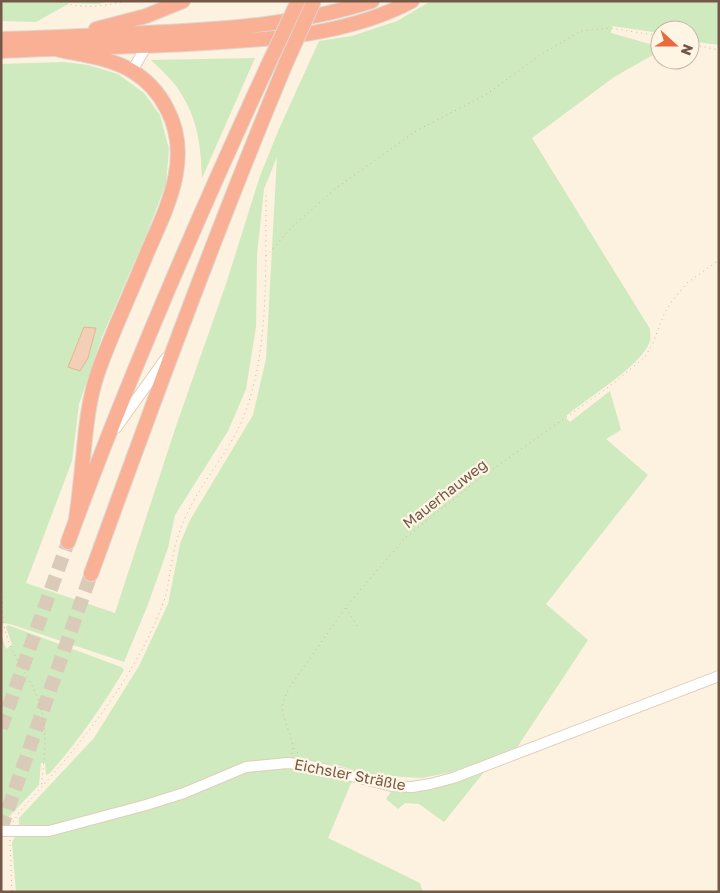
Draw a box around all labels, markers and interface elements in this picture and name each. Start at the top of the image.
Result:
north arrow [650,20,700,70]
text: N [678,42,697,58]
street label: Mauerhauweg [399,455,490,532]
street label: Eichsler Sträßle [293,754,408,794]

